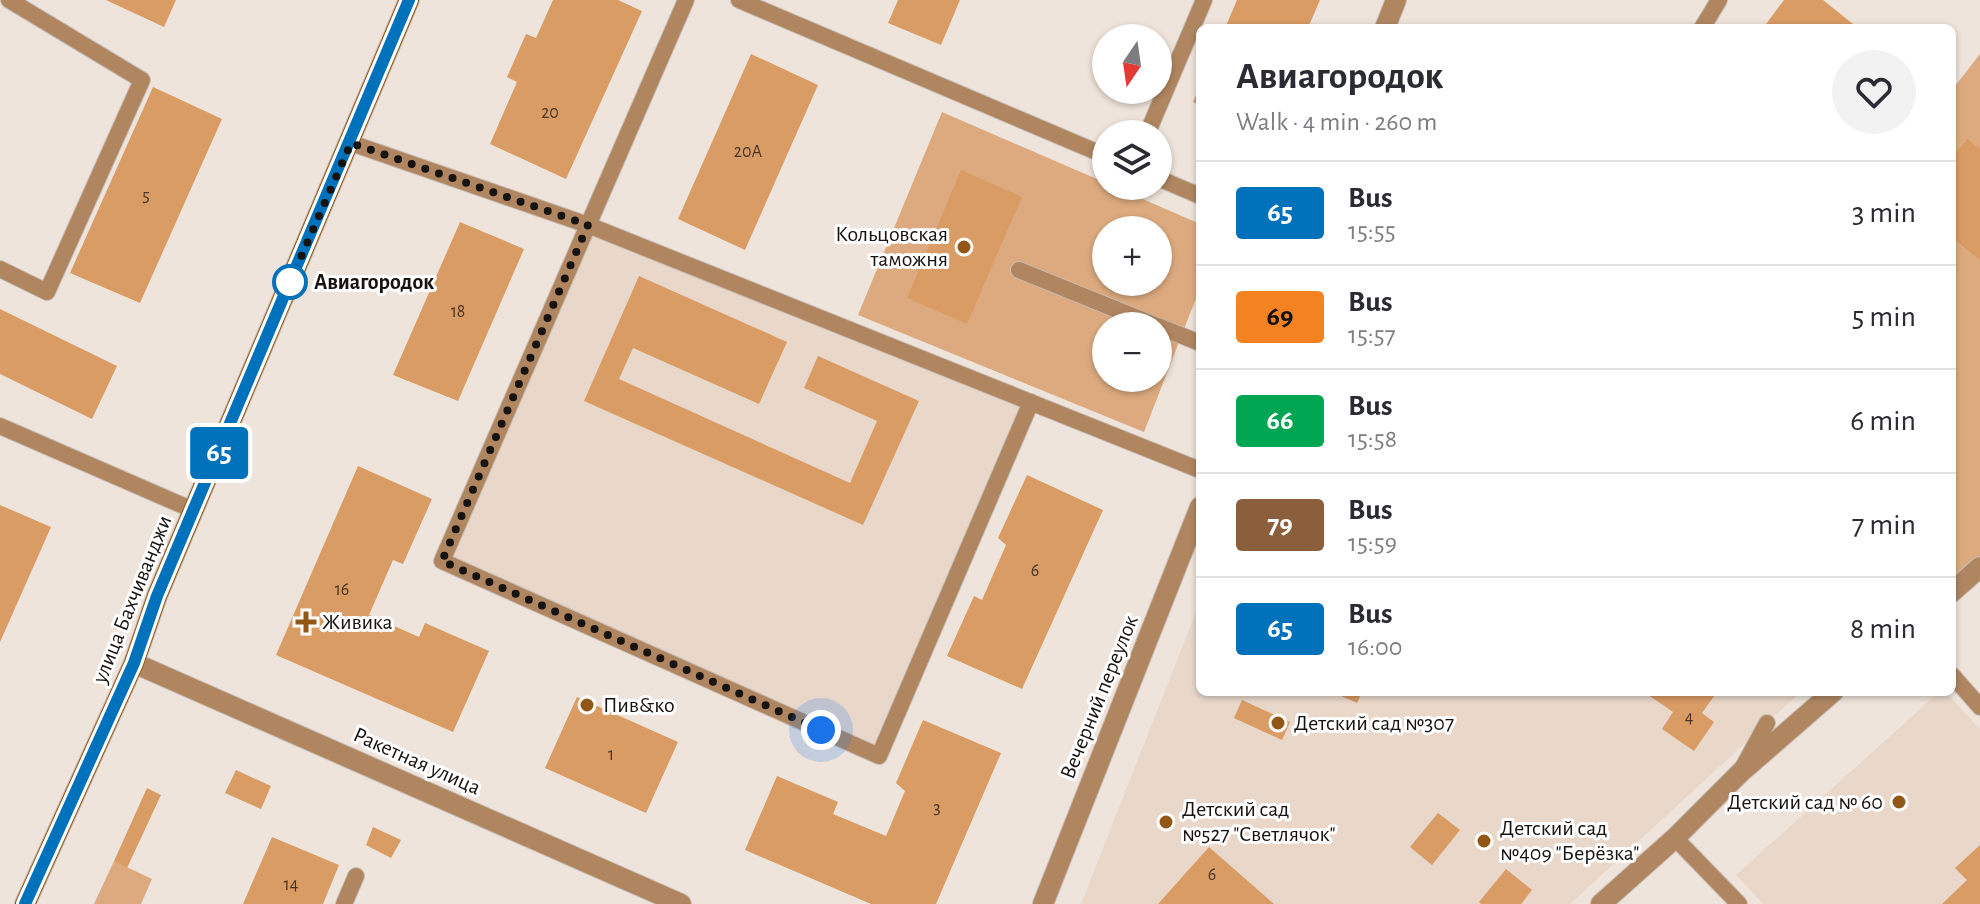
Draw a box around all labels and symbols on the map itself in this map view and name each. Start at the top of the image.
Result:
north arrow [1092,24,1172,104]
house number: 20 [541,104,559,122]
house number: 20А [734,143,763,161]
house number: 5 [142,187,150,205]
place label: Кольцовская таможня [835,223,948,270]
marker: Кольцовская таможня [955,238,973,256]
marker: Авиагородок [273,265,307,299]
place label: Авиагородок [314,271,434,293]
house number: 18 [451,303,465,321]
line badge: 65 [183,427,255,479]
street label: улица Бахчиванджи [88,512,176,687]
house number: 6 [1031,562,1039,580]
house number: 16 [335,581,349,599]
place label: Живика [322,611,393,633]
street label: Вечерний переулок [1056,612,1142,782]
marker: Живика [297,613,315,631]
place label: Пив&ко [603,694,675,716]
marker: Пив&ко [578,696,596,714]
house number: 4 [1685,709,1694,727]
your location [801,710,841,750]
place label: Детский сад №307 [1294,712,1454,734]
marker: Детский сад №307 [1269,714,1287,732]
street label: Ракетная улица [350,723,484,799]
house number: 1 [608,746,614,764]
place label: Детский сад № 60 [1727,791,1883,813]
marker: Детский сад № 60 [1890,793,1908,811]
place label: Детский сад №527 "Светлячок" [1182,798,1336,845]
house number: 3 [933,799,941,817]
marker: Детский сад №527 "Светлячок" [1157,813,1175,831]
place label: Детский сад №409 "Берёзка" [1500,817,1639,864]
marker: Детский сад №409 "Берёзка" [1475,832,1493,850]
house number: 6 [1208,866,1216,884]
house number: 14 [284,876,299,894]

